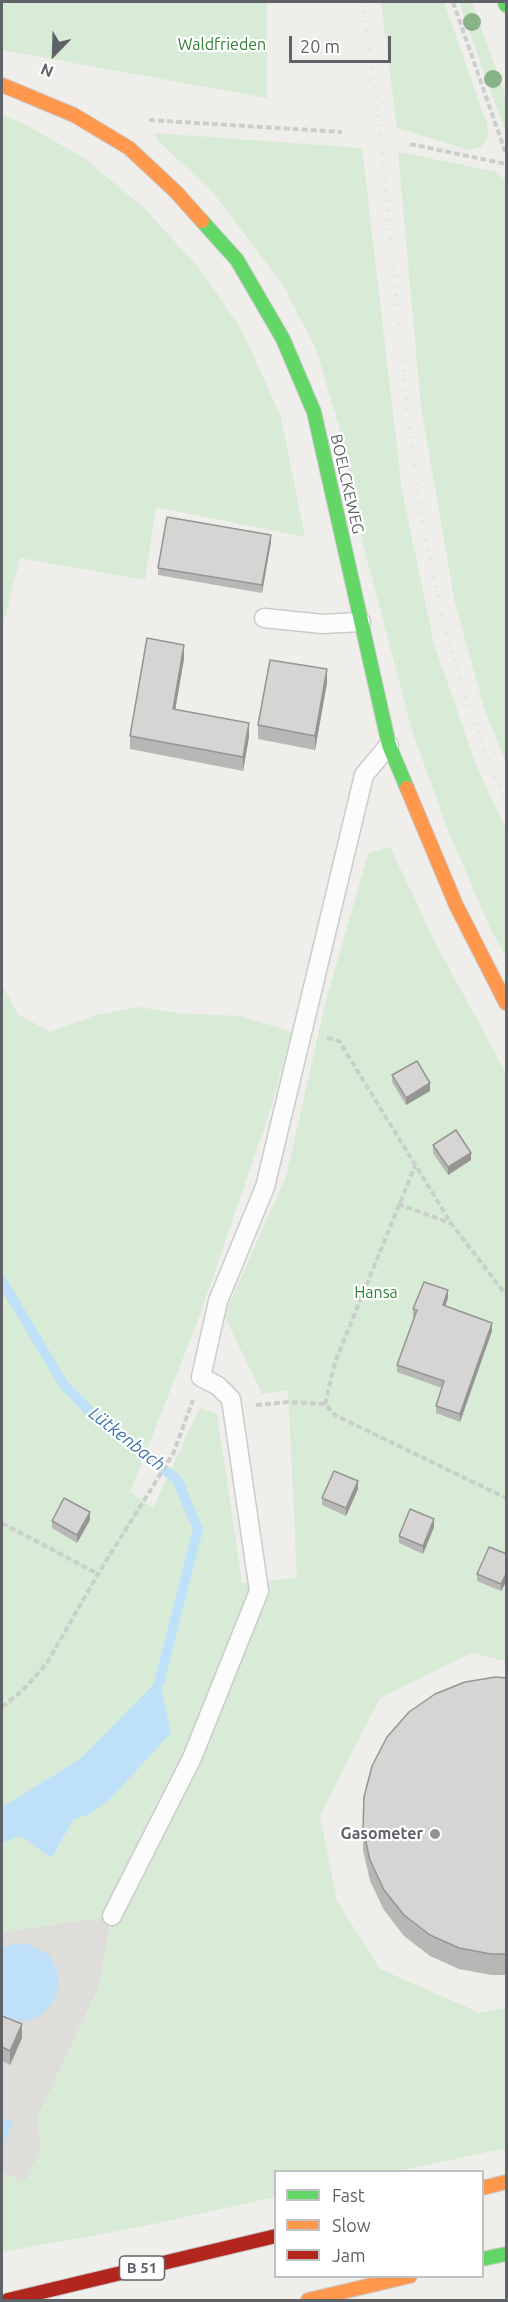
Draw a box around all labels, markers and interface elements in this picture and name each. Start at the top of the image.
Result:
north arrow [24,24,84,84]
scale bar [292,24,394,62]
park label: Waldfrieden [178,35,266,55]
text: 20 m [300,36,340,56]
text: N [38,60,56,81]
street label: BOELCKEWEG [326,432,368,536]
park label: Hansa [354,1283,398,1303]
water label: Lütkenbach [85,1402,169,1476]
place label: Gasometer [341,1824,423,1844]
marker: Gasometer [428,1827,442,1841]
legend [274,2170,484,2278]
text: Fast [332,2185,365,2205]
text: Slow [332,2215,371,2235]
text: Jam [332,2245,366,2265]
road number: B 51 [120,2256,164,2280]

